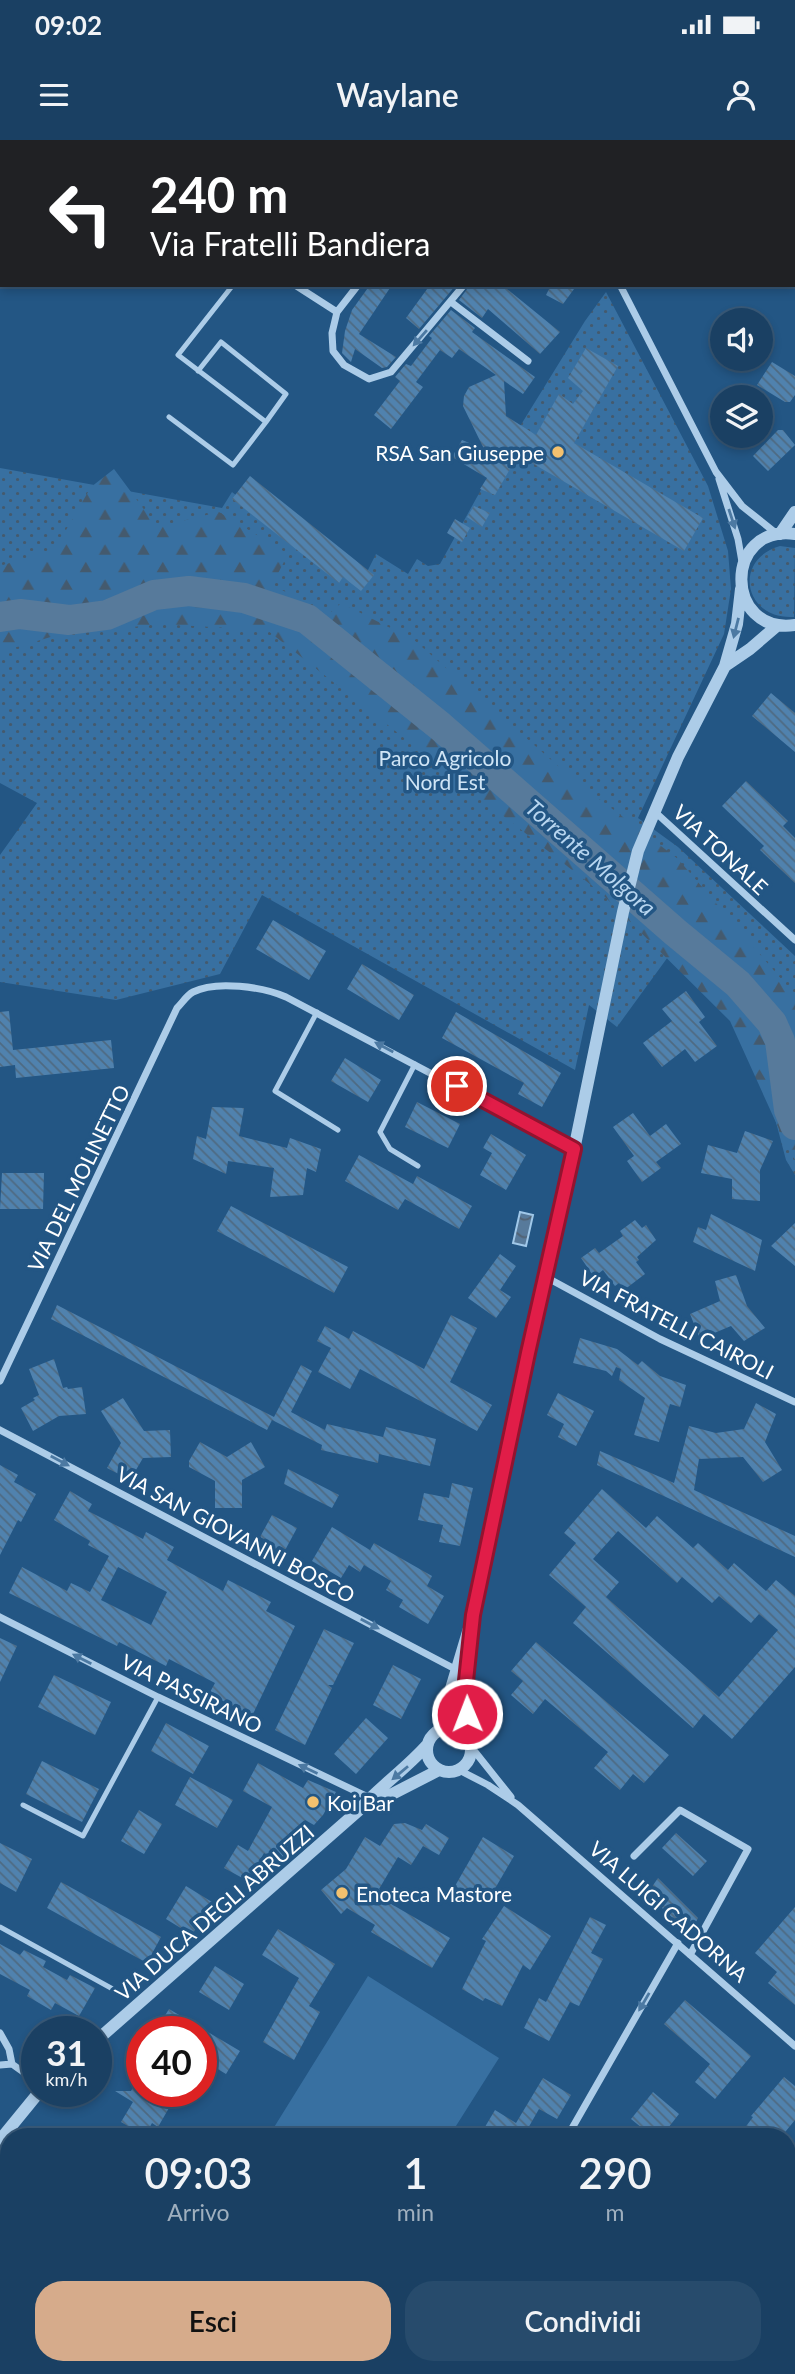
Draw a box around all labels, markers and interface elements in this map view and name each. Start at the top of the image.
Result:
text: 09:02 [35,9,102,41]
text: Waylane [336,75,459,114]
icon: menu [35,76,73,114]
icon: person [722,76,760,114]
text: 240 m [150,165,288,223]
icon: left [35,168,126,259]
text: Via Fratelli Bandiera [150,224,431,263]
map controls [710,308,773,448]
button: sound [710,308,773,371]
one-way arrow [412,329,428,347]
button: layers [710,385,773,448]
place label: RSA San Giuseppe [375,440,544,465]
marker: RSA San Giuseppe [550,444,566,460]
one-way arrow [727,508,738,529]
one-way arrow [730,617,741,639]
park label: Parco Agricolo Nord Est [379,745,511,794]
water label: Torrente Molgora [520,793,662,921]
street label: VIA TONALE [669,799,773,899]
one-way arrow [374,1042,394,1054]
pin [427,1056,487,1116]
icon: arrive [438,1067,476,1105]
street label: VIA DEL MOLINETTO [22,1081,134,1275]
street label: VIA FRATELLI CAIROLI [576,1264,778,1384]
one-way arrow [51,1455,71,1467]
street label: VIA SAN GIOVANNI BOSCO [113,1460,359,1608]
one-way arrow [361,1617,381,1629]
street label: VIA PASSIRANO [117,1648,267,1738]
one-way arrow [71,1653,91,1665]
position arrow [430,1677,504,1751]
one-way arrow [298,1763,318,1775]
one-way arrow [392,1765,410,1780]
place label: Koi Bar [327,1790,394,1815]
marker: Koi Bar [305,1794,321,1810]
street label: VIA DUCA DEGLI ABRUZZI [109,1819,319,2005]
street label: VIA LUIGI CADORNA [585,1835,754,1987]
place label: Enoteca Mastore [356,1881,512,1906]
marker: Enoteca Mastore [334,1885,350,1901]
one-way arrow [638,1993,650,2012]
speed limit sign: 40 [126,2016,217,2107]
text: 31 [46,2031,87,2073]
text: km/h [45,2068,88,2090]
text: 09:03 [144,2148,252,2198]
text: 1 [403,2148,428,2198]
text: 290 [579,2148,652,2198]
text: Arrivo [167,2198,230,2226]
text: min [397,2198,434,2226]
text: m [606,2198,625,2226]
button: Esci [35,2281,391,2361]
button: Condividi [405,2281,761,2361]

